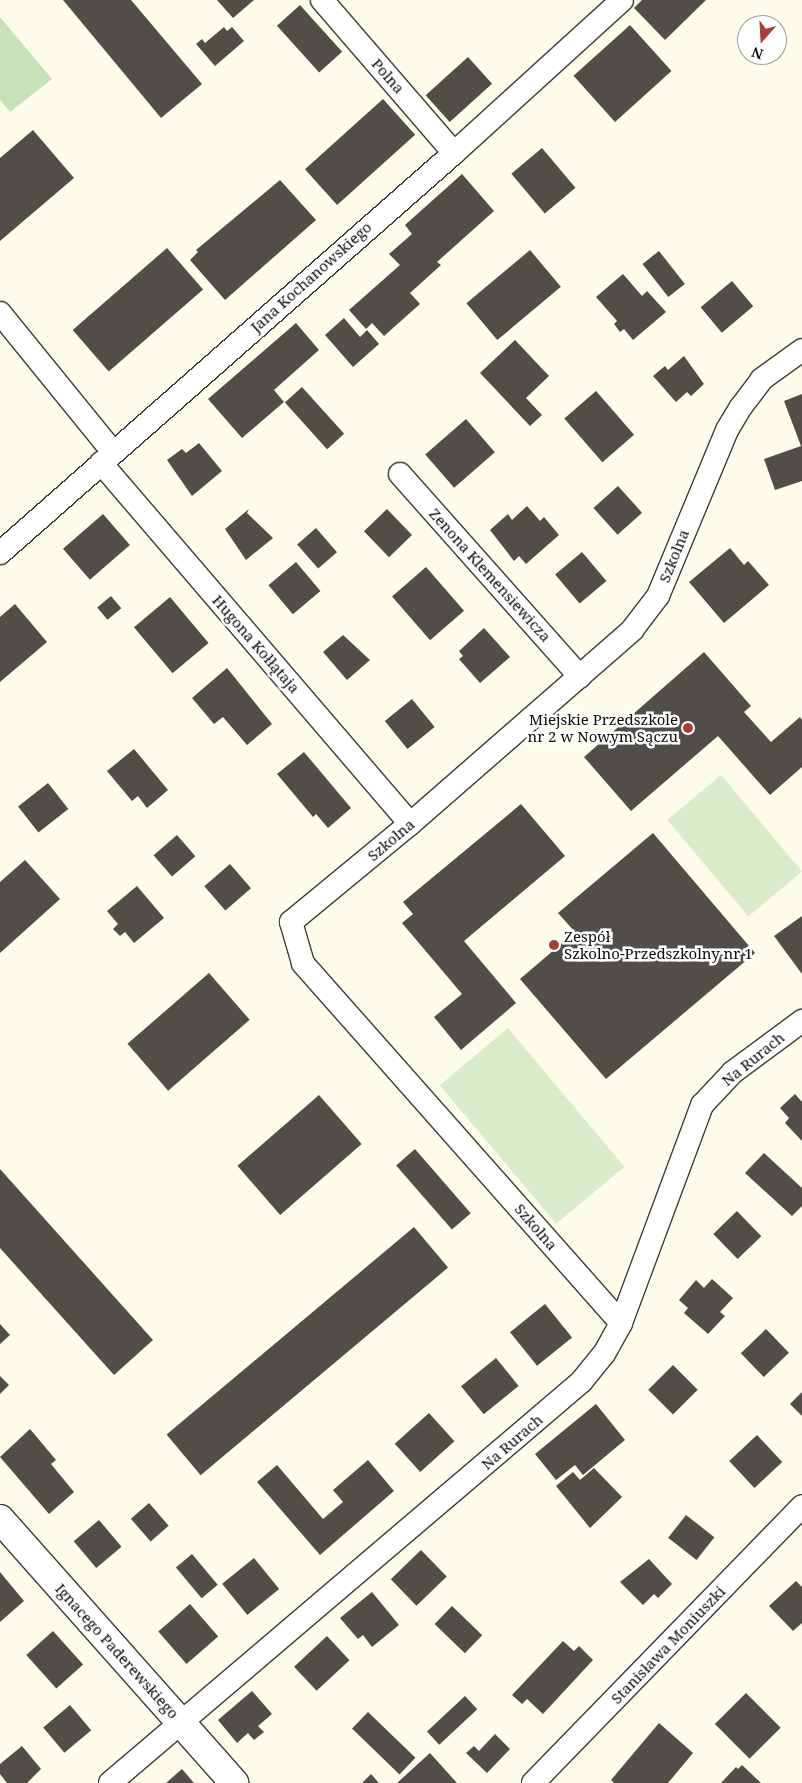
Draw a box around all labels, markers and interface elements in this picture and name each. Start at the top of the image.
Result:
north arrow [737,15,787,65]
text: N [749,43,766,64]
street label: Polna [368,55,408,97]
street label: Jana Kochanowskiego [247,218,375,336]
street label: Zenona Klemensiewicza [425,505,555,645]
street label: Szkolna [655,527,693,585]
street label: Hugona Kołłątaja [209,591,303,697]
place label: Miejskie Przedszkole nr 2 w Nowym Sączu [527,710,678,745]
marker: Miejskie Przedszkole nr 2 w Nowym Sączu [682,722,694,734]
street label: Szkolna [364,815,418,865]
place label: Zespół Szkolno-Przedszkolny nr 1 [564,927,753,962]
marker: Zespół Szkolno-Przedszkolny nr 1 [548,939,560,951]
street label: Na Rurach [718,1028,788,1090]
street label: Szkolna [511,1200,561,1254]
street label: Na Rurach [478,1411,546,1473]
street label: Ignacego Paderewskiego [52,1580,182,1722]
street label: Stanisława Moniuszki [607,1582,729,1708]

